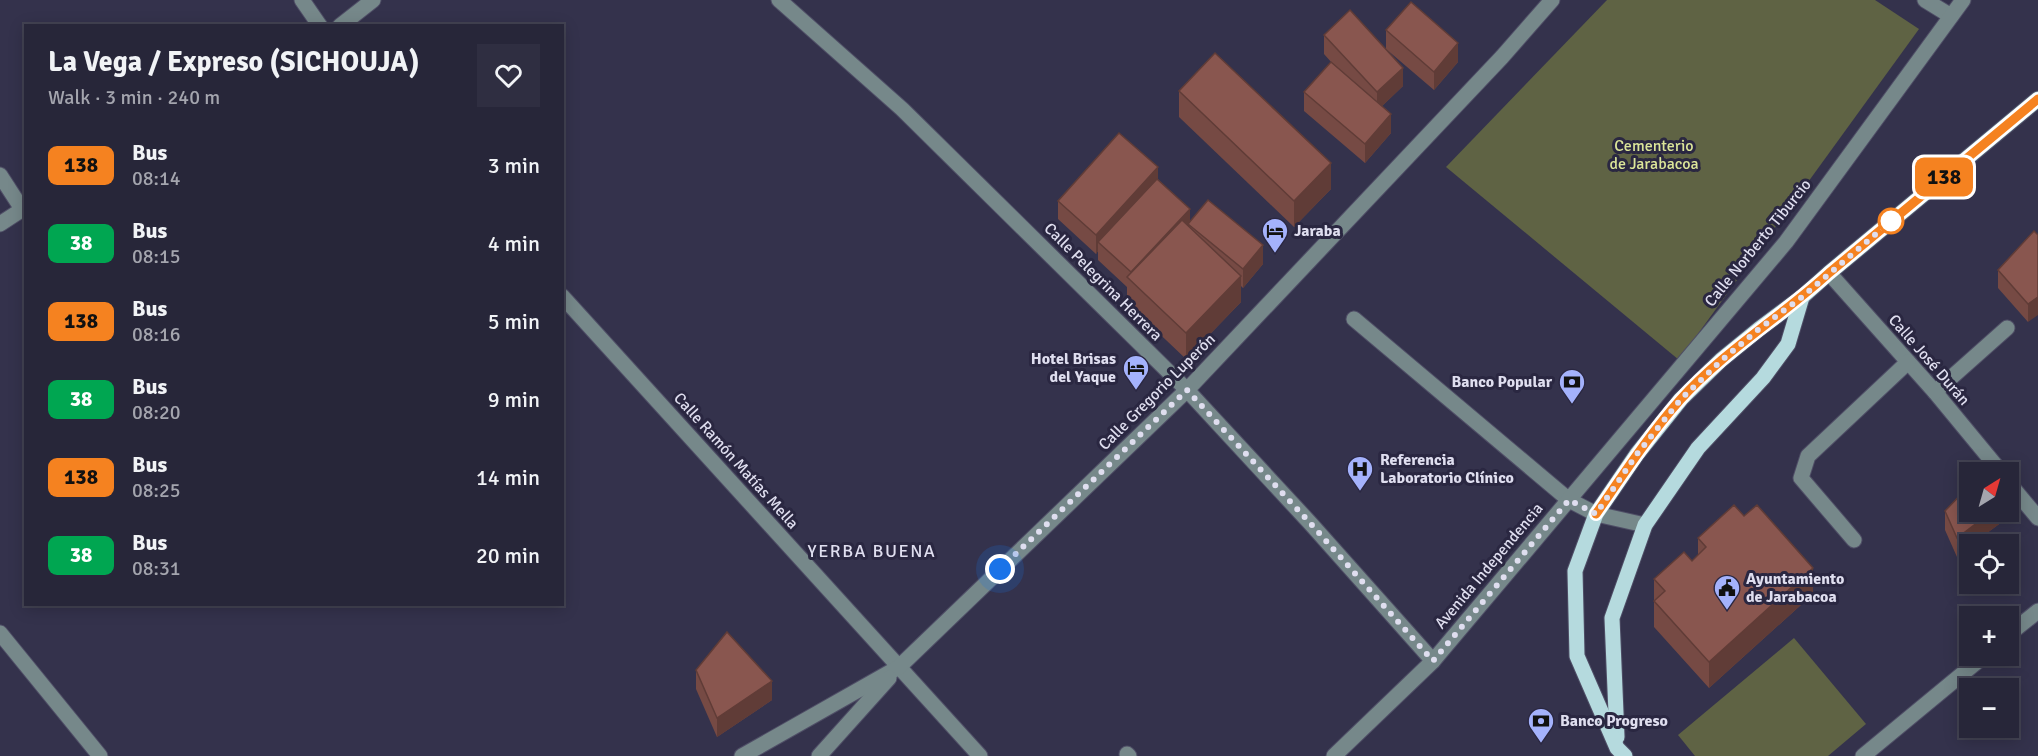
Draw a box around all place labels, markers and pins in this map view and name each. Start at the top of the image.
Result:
unlabelled marker [1878,208,1904,234]
hotel icon: Jaraba [1260,216,1290,254]
place label: Jaraba [1294,221,1341,241]
place label: Hotel Brisas del Yaque [1031,349,1116,387]
hotel icon: Hotel Brisas del Yaque [1121,353,1151,391]
bank icon: Banco Popular [1557,367,1587,405]
place label: Banco Popular [1451,372,1553,392]
place label: Referencia Laboratorio Clínico [1380,450,1514,488]
hospital icon: Referencia Laboratorio Clínico [1345,454,1375,492]
place label: Ayuntamiento de Jarabacoa [1746,569,1844,607]
public building icon: Ayuntamiento de Jarabacoa [1712,573,1742,611]
bank icon: Banco Progreso [1526,706,1556,744]
place label: Banco Progreso [1560,711,1668,731]

